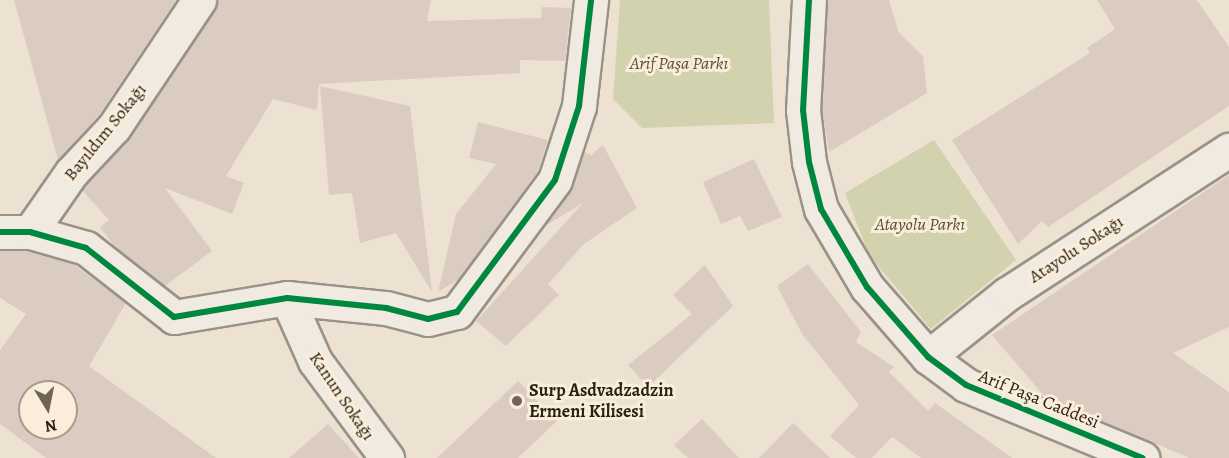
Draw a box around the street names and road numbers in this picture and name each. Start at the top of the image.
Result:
street label: Bayıldım Sokağı [59,79,151,185]
street label: Atayolu Sokağı [1025,211,1127,287]
street label: Kanun Sokağı [305,348,379,444]
street label: Arif Paşa Caddesi [976,365,1102,433]

